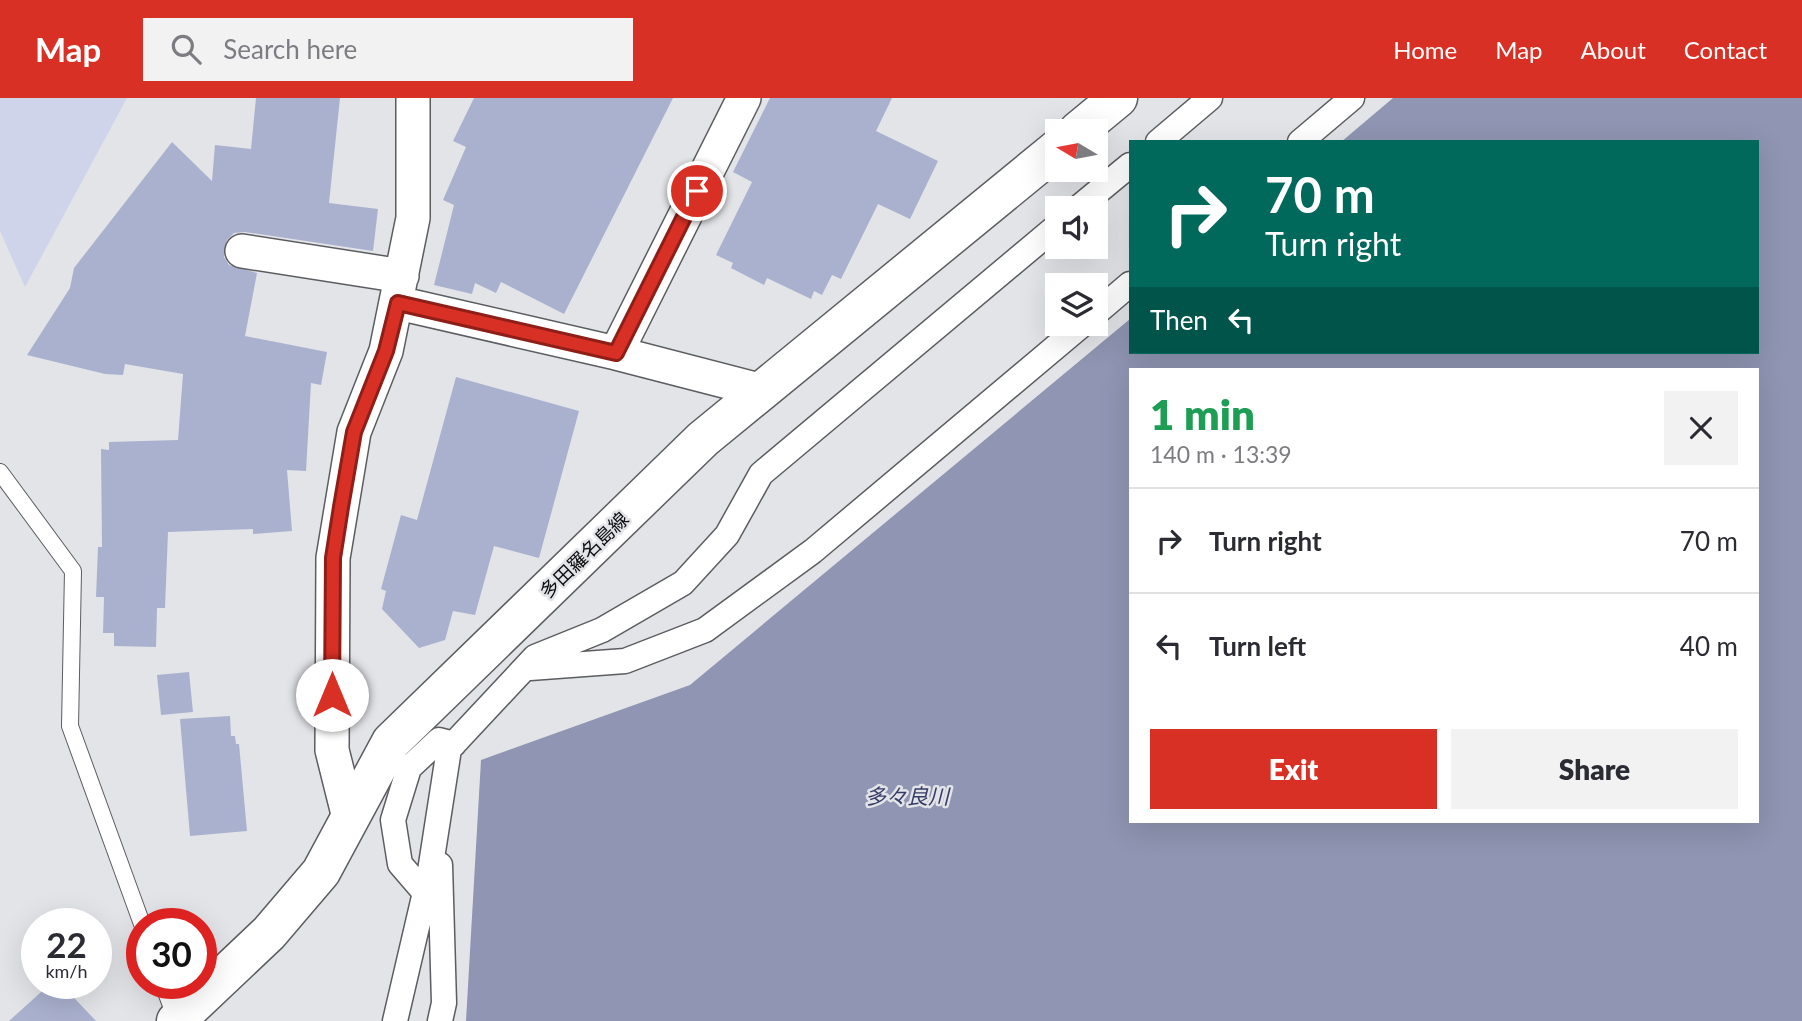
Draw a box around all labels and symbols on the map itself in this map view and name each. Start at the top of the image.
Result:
north arrow [1045,119,1108,182]
pin [667,161,727,221]
street label: 多田羅名島線 [535,507,633,603]
position arrow [295,658,369,732]
water label: 多々良川 [865,783,951,808]
speed limit sign: 30 [126,908,217,999]

